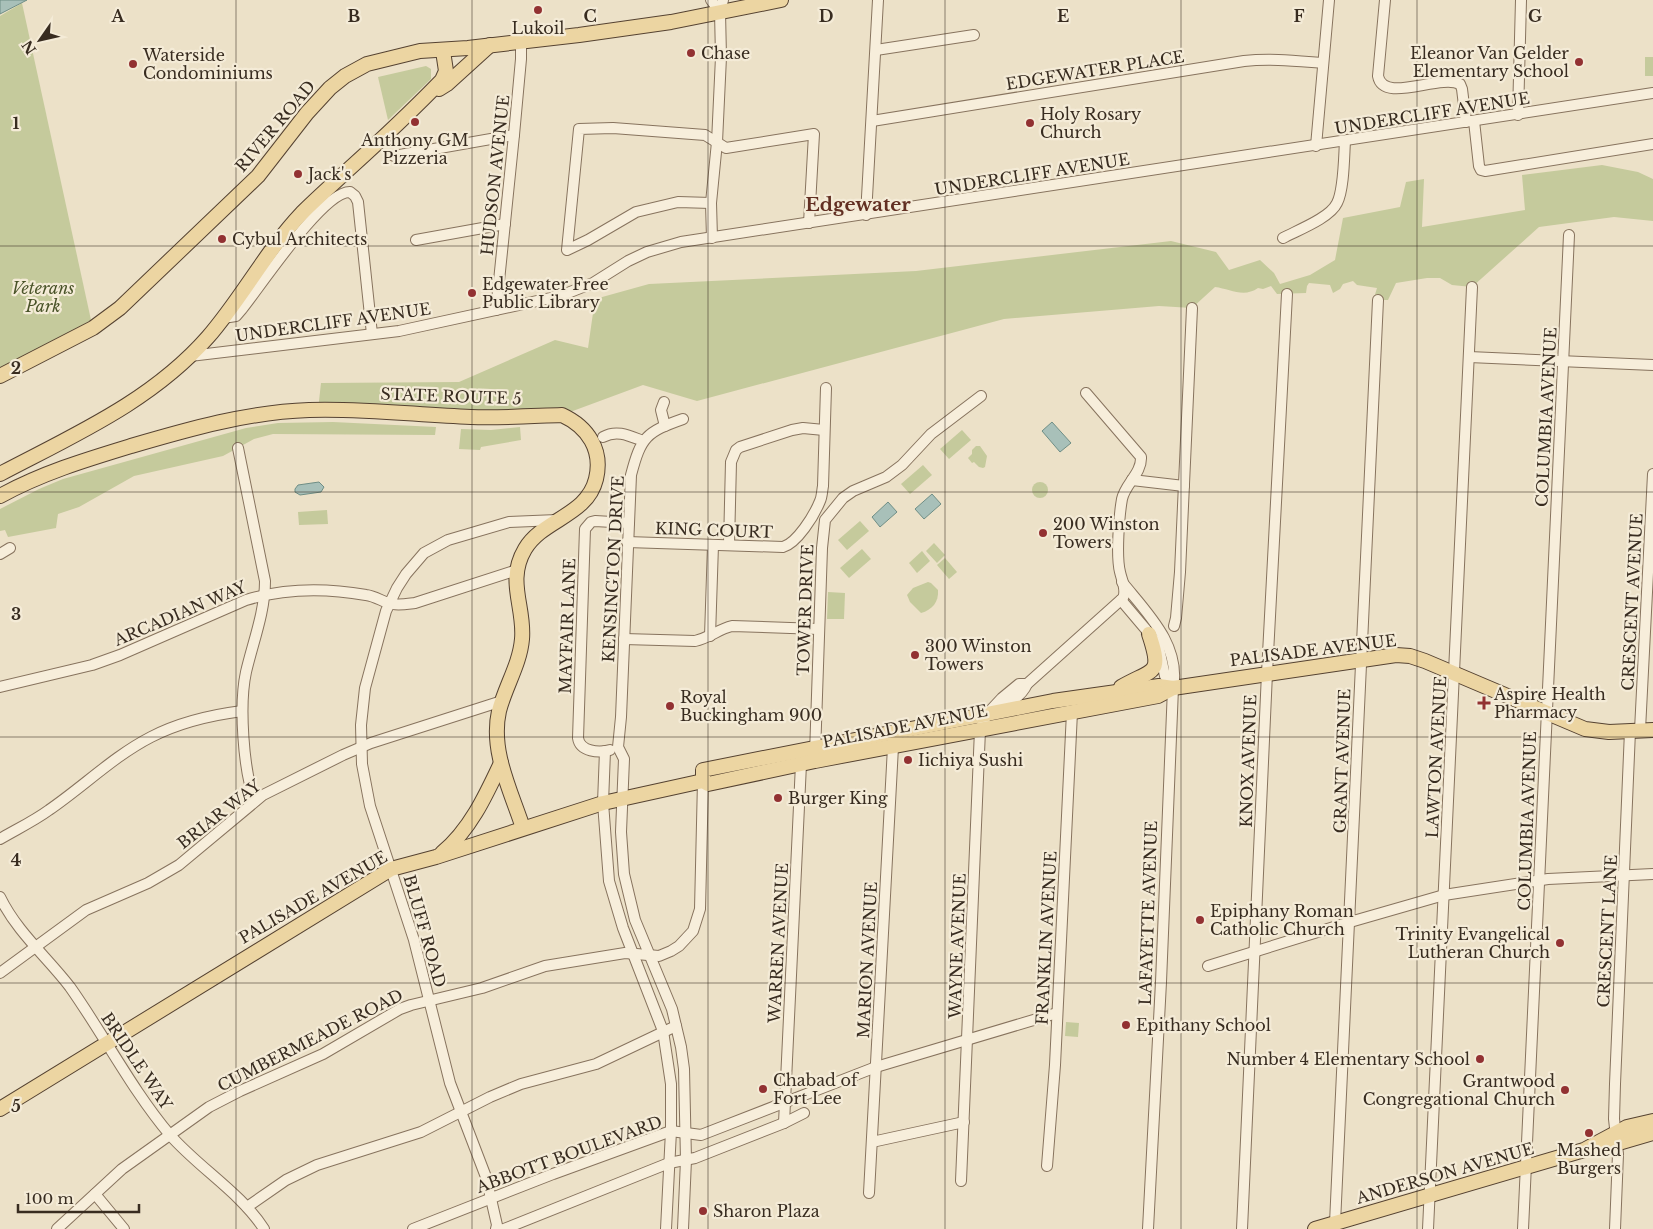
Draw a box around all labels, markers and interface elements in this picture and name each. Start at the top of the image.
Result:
marker: Lukoil [532,4,544,16]
text: A [111,6,126,26]
text: B [348,6,361,26]
text: C [583,6,597,26]
text: D [819,6,833,26]
text: E [1057,6,1069,26]
text: F [1293,6,1305,26]
text: G [1528,6,1542,26]
north arrow [15,15,65,65]
place label: Lukoil [512,18,564,38]
text: N [18,37,40,58]
place label: Chase [701,43,750,63]
place label: Eleanor Van Gelder Elementary School [1410,43,1569,81]
place label: Waterside Condominiums [142,45,273,83]
street label: EDGEWATER PLACE [1004,46,1186,94]
marker: Chase [685,47,697,59]
marker: Eleanor Van Gelder Elementary School [1573,56,1585,68]
marker: Waterside Condominiums [127,58,139,70]
street label: RIVER ROAD [231,76,319,176]
street label: UNDERCLIFF AVENUE [1333,88,1531,138]
street label: HUDSON AVENUE [477,94,513,256]
place label: Holy Rosary Church [1040,104,1142,142]
text: 1 [13,113,20,133]
marker: Anthony GM Pizzeria [409,116,421,128]
marker: Holy Rosary Church [1024,117,1036,129]
place label: Anthony GM Pizzeria [360,130,469,168]
street label: UNDERCLIFF AVENUE [933,149,1131,199]
place label: Jack's [306,164,351,184]
marker: Jack's [292,168,304,180]
district label: Edgewater [805,193,911,216]
place label: Cybul Architects [232,229,367,249]
marker: Cybul Architects [216,233,228,245]
place label: Edgewater Free Public Library [482,274,609,312]
park label: Veterans Park [12,278,74,316]
marker: Edgewater Free Public Library [466,287,478,299]
street label: UNDERCLIFF AVENUE [234,298,432,346]
street label: COLUMBIA AVENUE [1531,327,1561,507]
text: 2 [11,358,21,378]
street label: STATE ROUTE 5 [380,384,522,408]
street label: KENSINGTON DRIVE [598,475,628,663]
street label: CRESCENT AVENUE [1617,513,1647,691]
place label: 200 Winston Towers [1053,514,1160,552]
street label: KING COURT [655,518,774,542]
marker: 200 Winston Towers [1037,527,1049,539]
street label: TOWER DRIVE [793,544,817,676]
street label: MAYFAIR LANE [555,558,579,694]
street label: ARCADIAN WAY [110,576,249,650]
text: 3 [11,604,21,624]
street label: PALISADE AVENUE [1229,630,1397,670]
place label: 300 Winston Towers [925,636,1032,674]
marker: 300 Winston Towers [909,649,921,661]
street label: LAWTON AVENUE [1422,675,1450,839]
place label: Aspire Health Pharmacy [1493,684,1606,722]
place label: Royal Buckingham 900 [680,687,822,725]
street label: GRANT AVENUE [1329,688,1355,834]
street label: KNOX AVENUE [1236,694,1260,828]
marker: Aspire Health Pharmacy [1478,697,1490,709]
marker: Royal Buckingham 900 [664,700,676,712]
street label: PALISADE AVENUE [821,700,989,752]
street label: COLUMBIA AVENUE [1514,731,1540,911]
place label: Iichiya Sushi [918,750,1024,770]
marker: Iichiya Sushi [902,754,914,766]
street label: BRIAR WAY [173,775,265,853]
place label: Burger King [788,788,888,808]
marker: Burger King [772,792,784,804]
street label: LAFAYETTE AVENUE [1135,820,1161,1006]
street label: PALISADE AVENUE [235,846,391,948]
text: 4 [11,850,21,870]
street label: FRANKLIN AVENUE [1031,850,1061,1026]
street label: CRESCENT LANE [1593,854,1621,1008]
street label: WARREN AVENUE [764,862,792,1025]
street label: BLUFF ROAD [399,872,451,990]
street label: WAYNE AVENUE [944,873,970,1020]
street label: MARION AVENUE [853,881,881,1039]
place label: Epiphany Roman Catholic Church [1210,901,1354,939]
marker: Epiphany Roman Catholic Church [1194,914,1206,926]
place label: Trinity Evangelical Lutheran Church [1396,924,1550,962]
marker: Trinity Evangelical Lutheran Church [1554,937,1566,949]
street label: CUMBERMEADE ROAD [214,984,406,1096]
street label: BRIDLE WAY [97,1008,177,1114]
place label: Epithany School [1136,1015,1271,1035]
marker: Epithany School [1120,1019,1132,1031]
place label: Number 4 Elementary School [1226,1049,1470,1069]
marker: Number 4 Elementary School [1474,1053,1486,1065]
place label: Chabad of Fort Lee [773,1070,860,1108]
place label: Grantwood Congregational Church [1363,1071,1555,1109]
marker: Chabad of Fort Lee [757,1083,769,1095]
marker: Grantwood Congregational Church [1559,1084,1571,1096]
text: 5 [11,1096,21,1116]
street label: ABBOTT BOULEVARD [472,1111,665,1197]
marker: Mashed Burgers [1583,1127,1595,1139]
street label: ANDERSON AVENUE [1353,1138,1536,1208]
place label: Mashed Burgers [1557,1140,1621,1178]
scale bar [18,1182,139,1214]
text: 100 m [25,1189,74,1208]
place label: Sharon Plaza [713,1201,820,1221]
marker: Sharon Plaza [697,1205,709,1217]

